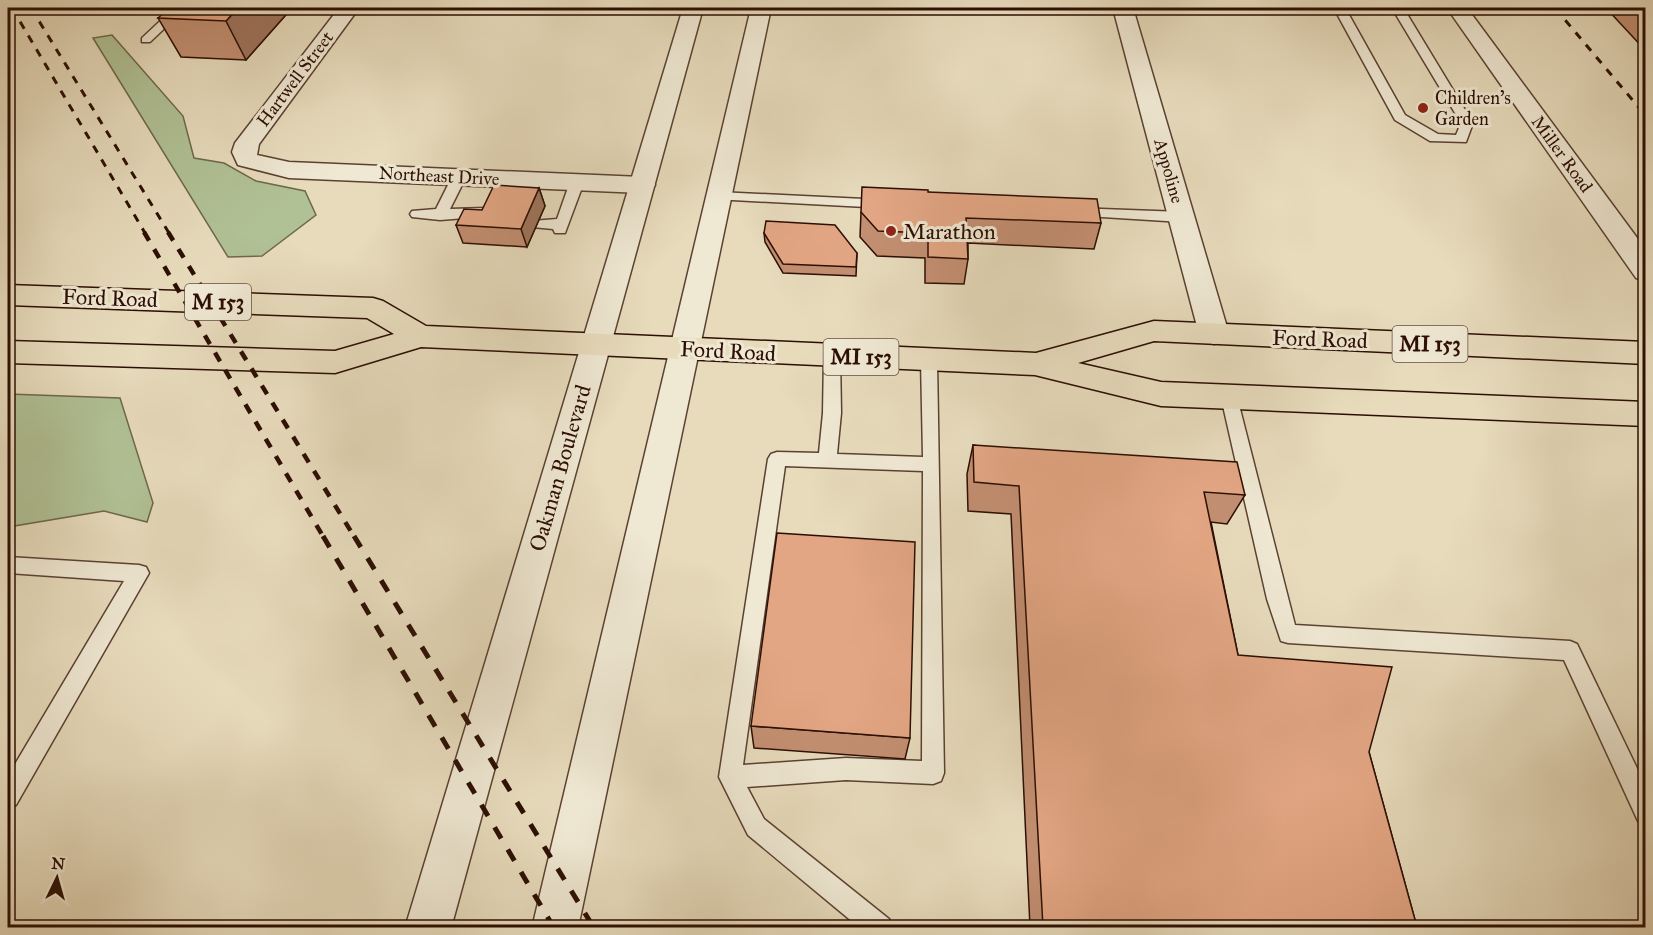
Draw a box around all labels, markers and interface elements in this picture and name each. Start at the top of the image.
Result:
street label: Hartwell Street [252,26,338,131]
place label: Children's Garden [1435,87,1511,130]
marker: Children's Garden [1416,101,1430,115]
street label: Miller Road [1527,111,1597,197]
street label: Appoline [1149,135,1189,206]
street label: Northeast Drive [378,162,500,190]
place label: Marathon [903,218,996,245]
marker: Marathon [884,224,898,238]
street label: Ford Road [62,283,158,313]
road number: M 153 [185,284,251,320]
street label: Ford Road [1272,324,1368,354]
road number: MI 153 [1392,326,1468,362]
street label: Ford Road [679,335,777,367]
road number: MI 153 [824,339,898,375]
street label: Oakman Boulevard [523,382,597,554]
north arrow [27,848,87,908]
text: N [51,853,66,874]

